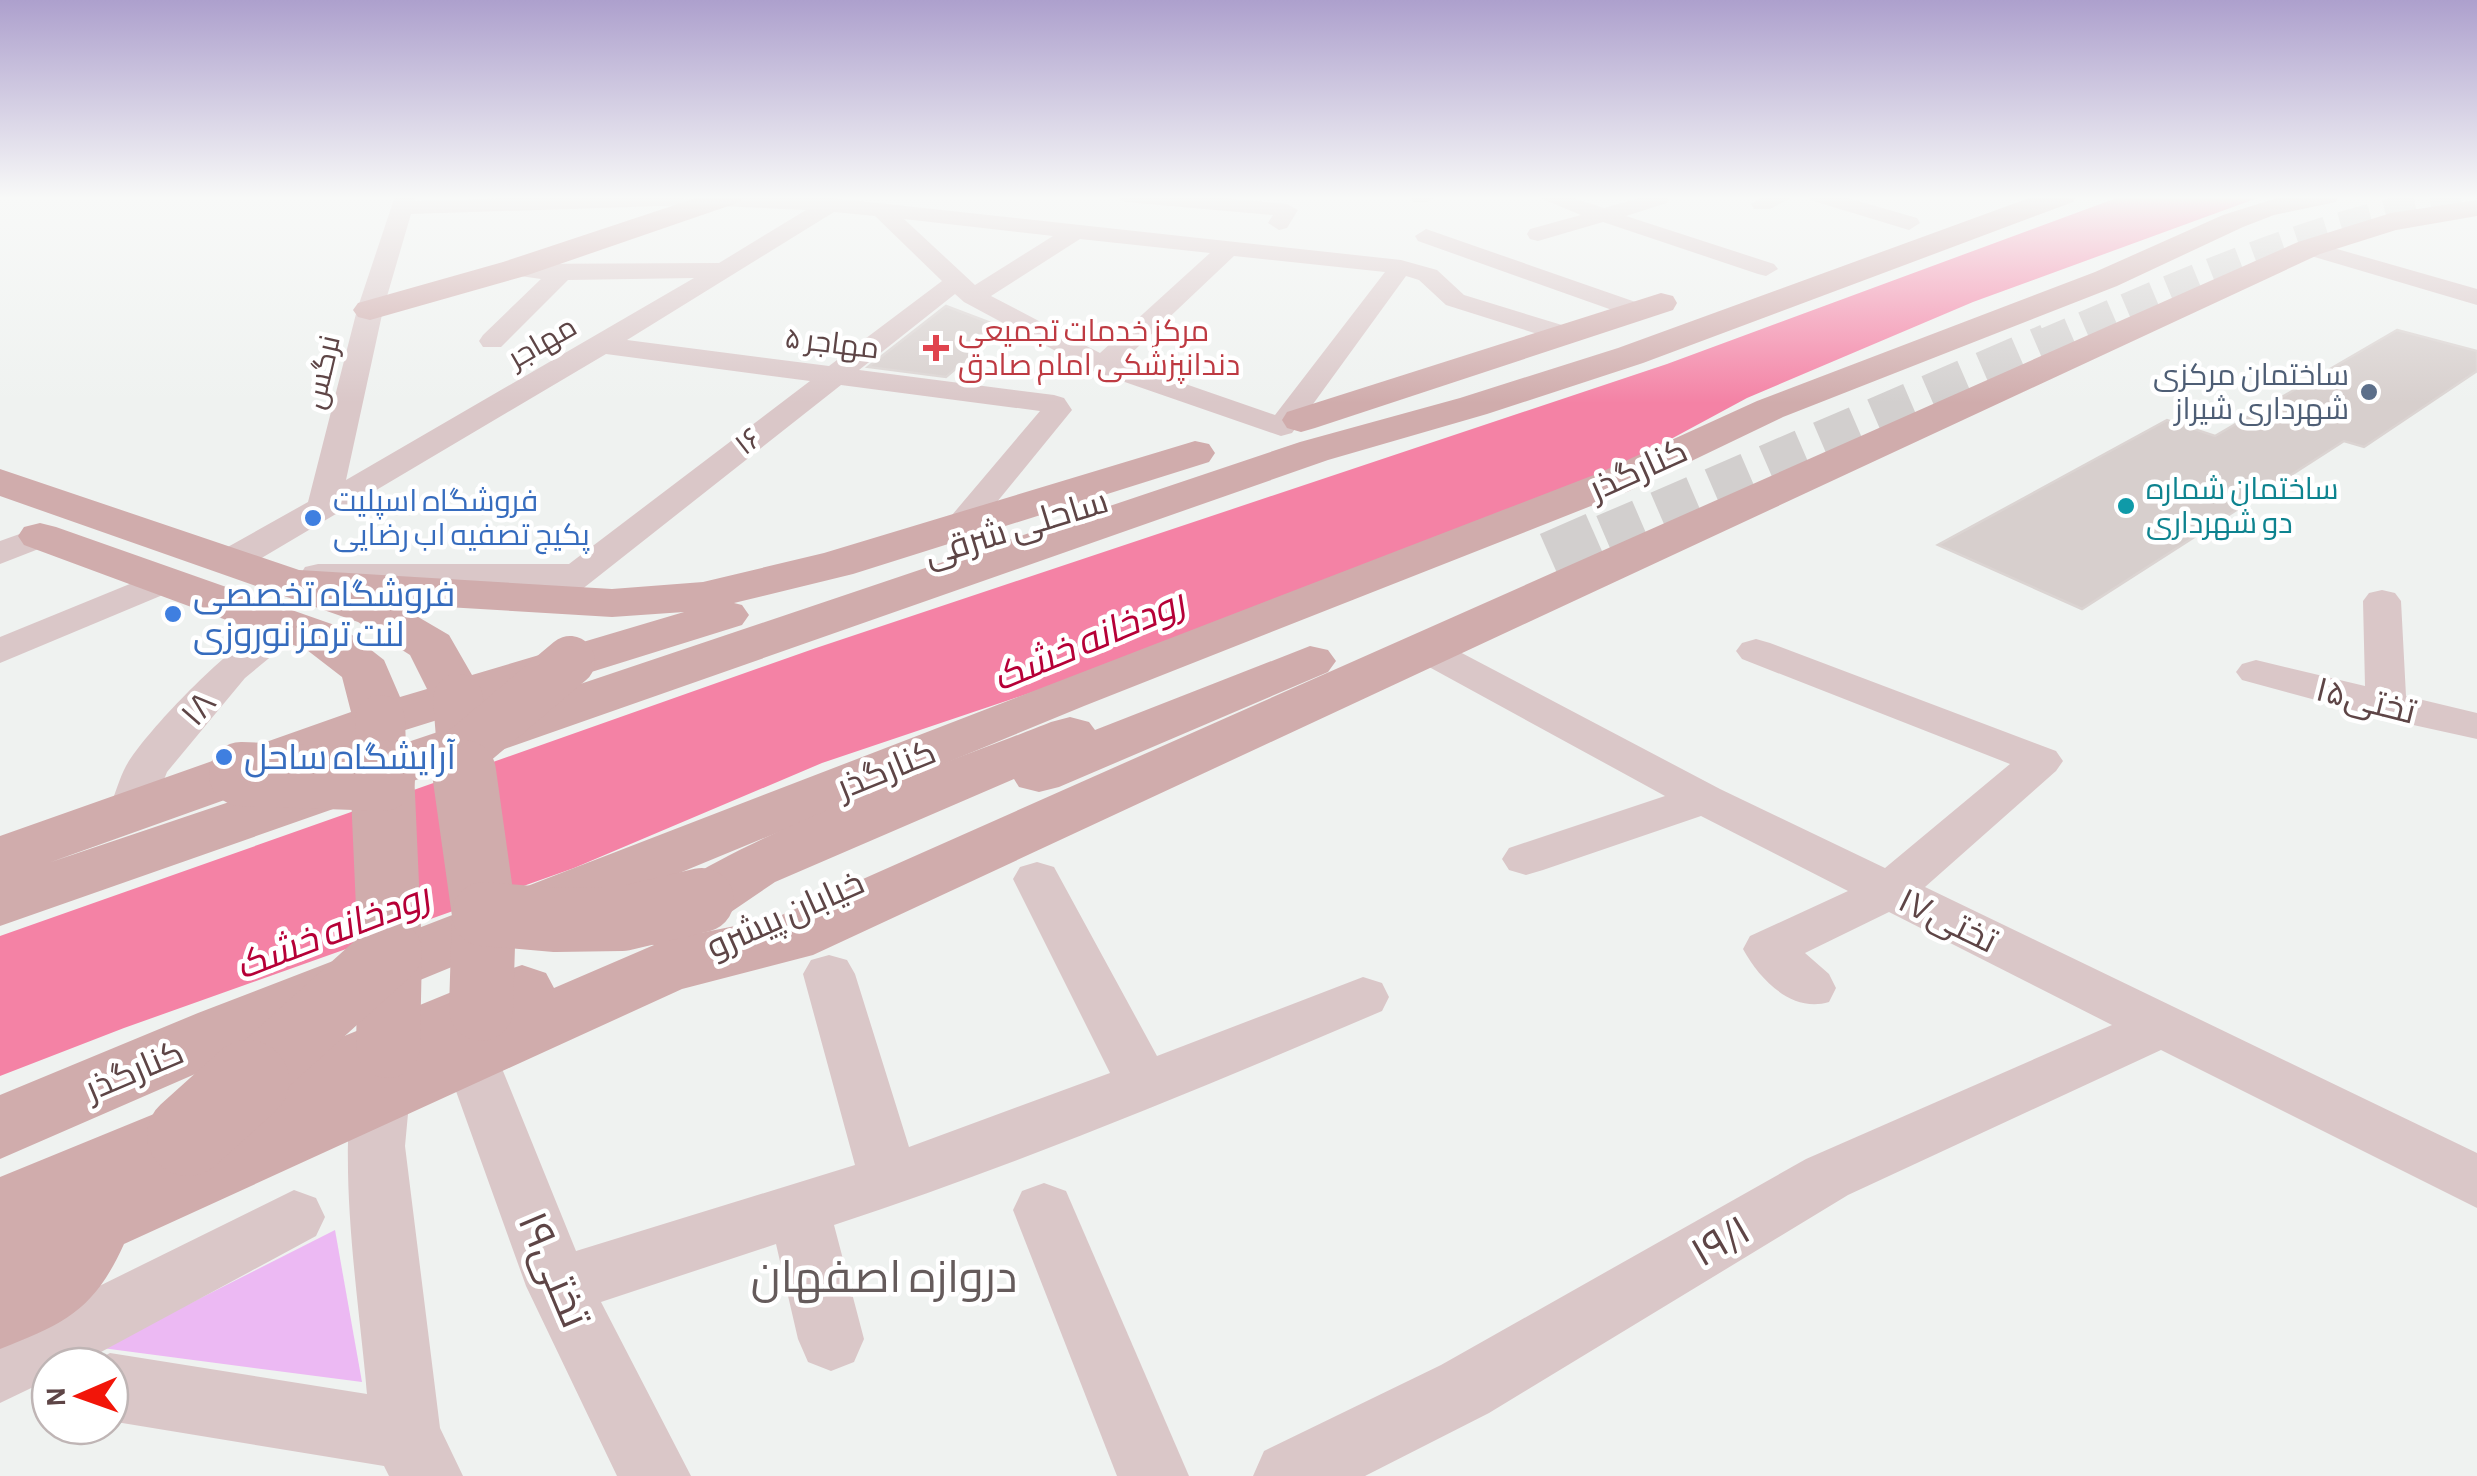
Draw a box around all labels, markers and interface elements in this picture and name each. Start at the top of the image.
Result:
street label: مهاجر [501,311,583,377]
place label: مرکز خدمات تجمیعی دندانپزشکی امام صادق [958,317,1240,385]
street label: ۵ مهاجر [783,323,881,367]
street label: نرگس [300,332,348,412]
marker: مرکز خدمات تجمیعی دندانپزشکی امام صادق [923,335,949,361]
place label: ساختمان مرکزی شهرداری شیراز [2153,361,2349,427]
marker: ساختمان مرکزی شهرداری شیراز [2358,381,2380,403]
street label: ۱۶ [730,423,767,461]
street label: کنارگذر [1582,433,1693,509]
place label: ساختمان شماره دو شهرداری [2146,475,2338,541]
street label: ساحلی شرقی [920,484,1113,575]
place label: فروشگاه اسپلیت پکیج تصفیه اب رضایی [333,487,590,555]
marker: ساختمان شماره دو شهرداری [2115,495,2137,517]
marker: فروشگاه اسپلیت پکیج تصفیه اب رضایی [302,507,324,529]
place label: فروشگاه تخصصی لنت ترمز نوروزی [193,578,455,655]
water label: رودخانه خشک [987,582,1193,700]
marker: فروشگاه تخصصی لنت ترمز نوروزی [162,603,184,625]
street label: تختی۱۵ [2312,672,2419,733]
street label: ۱۸ [175,685,223,733]
street label: کنارگذر [830,735,941,808]
place label: آرایشگاه ساحل [244,738,456,778]
marker: آرایشگاه ساحل [213,746,235,768]
street label: خیابان پیشرو [702,865,871,969]
water label: رودخانه خشک [230,877,438,988]
street label: تختی۱۷ [1892,883,2002,962]
street label: کنارگذر [78,1035,189,1109]
street label: تختی۱۹ [508,1206,596,1334]
street label: ۱۹/۱ [1685,1209,1757,1275]
district label: دروازه اصفهان [751,1256,1017,1304]
north arrow [30,1346,130,1446]
text: N [43,1387,71,1407]

